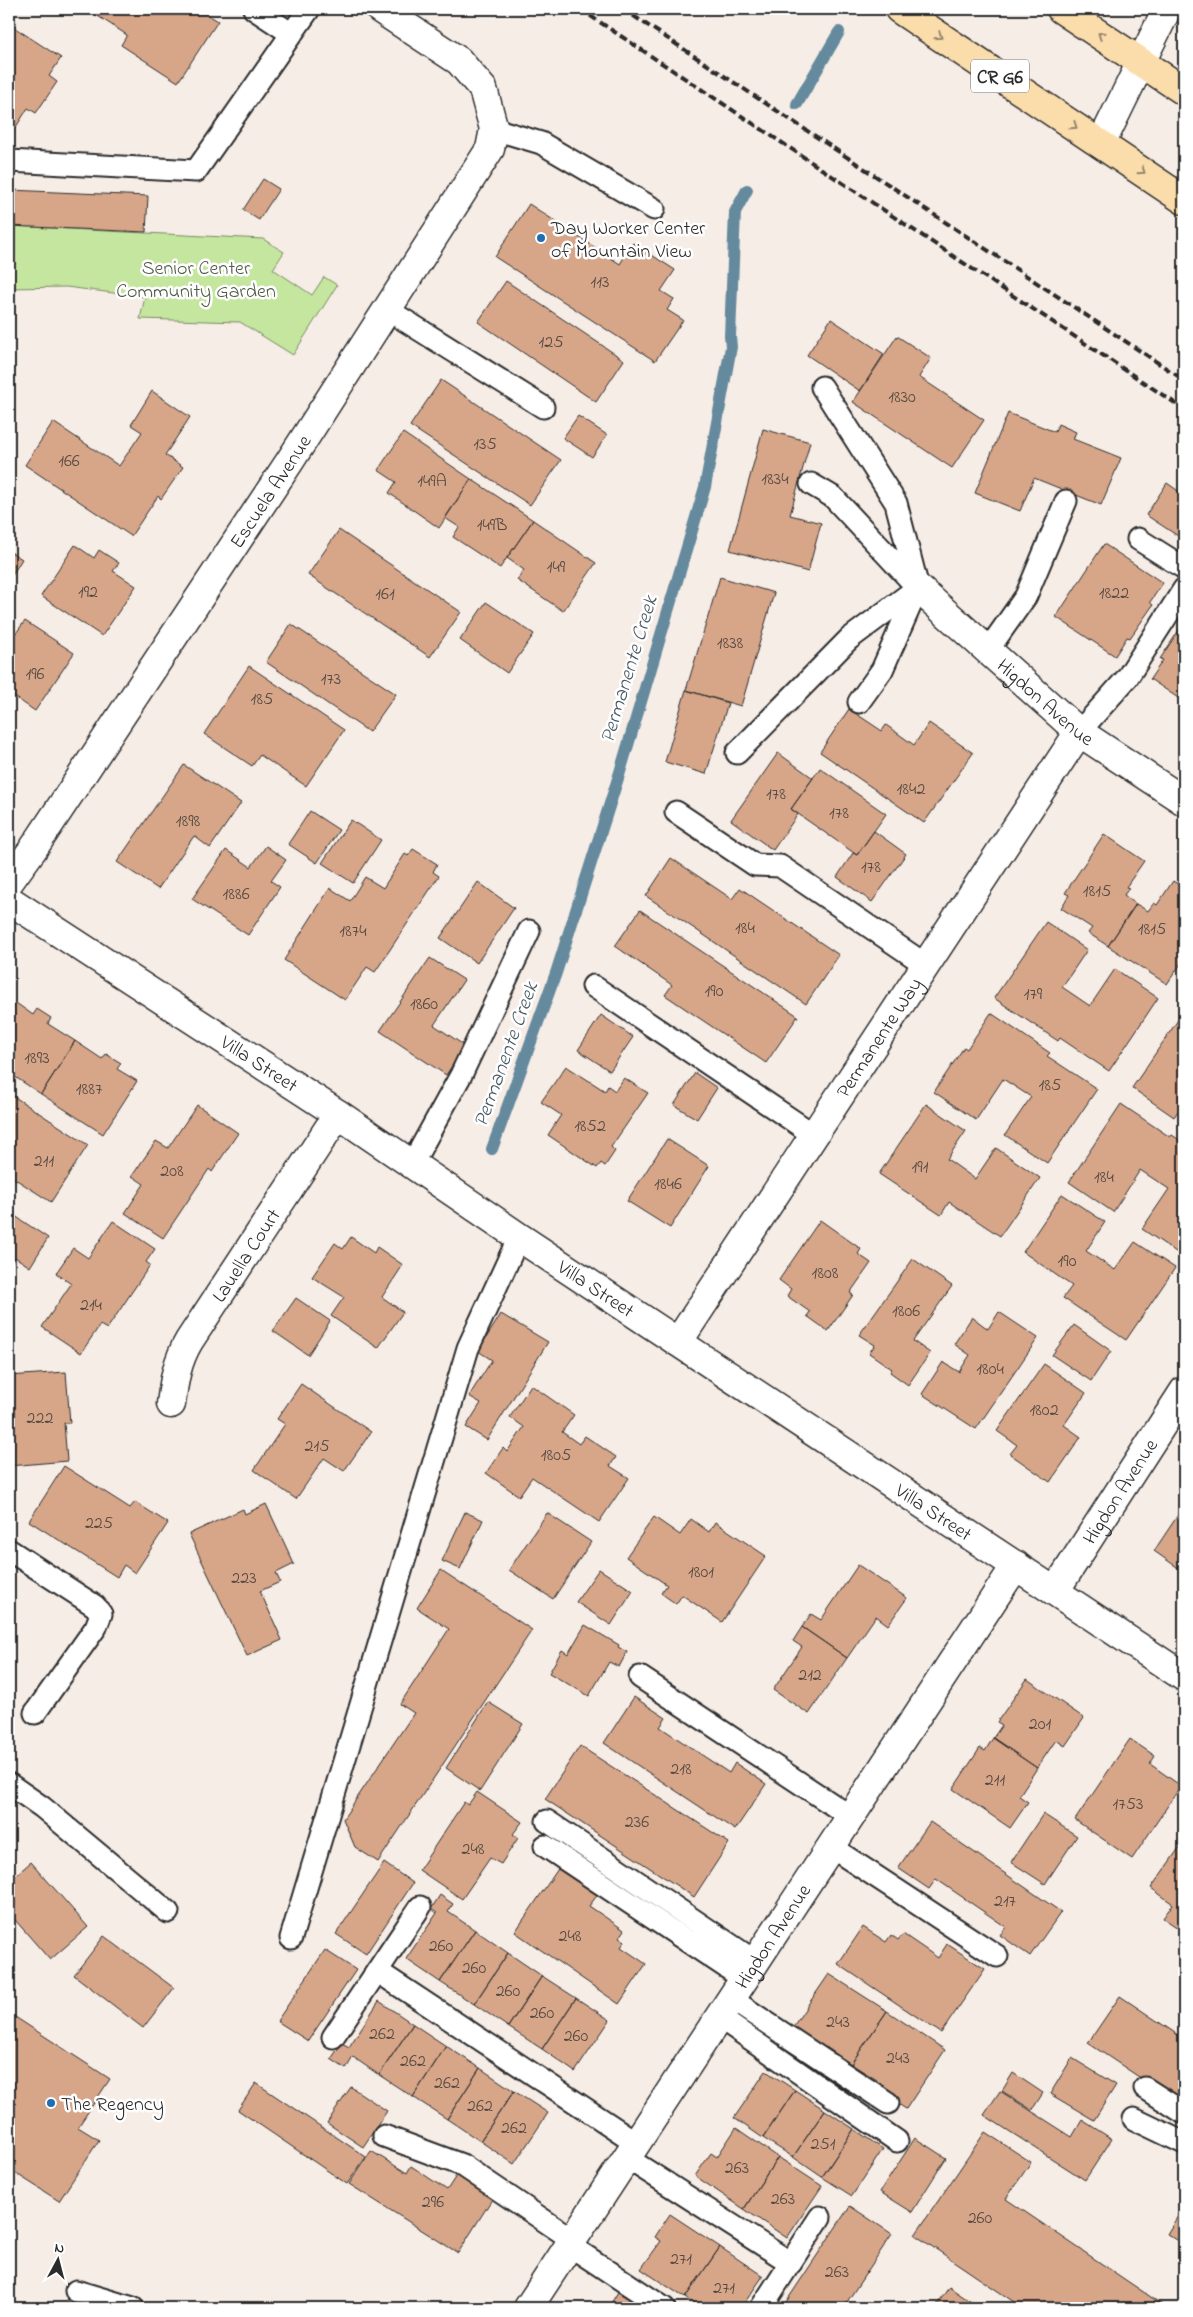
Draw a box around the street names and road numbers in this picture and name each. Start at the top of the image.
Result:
road number: CR G6 [971,59,1029,92]
street label: Escuela Avenue [224,430,320,555]
street label: Higdon Avenue [989,653,1098,755]
street label: Permanente Way [830,972,931,1104]
street label: Villa Street [213,1029,303,1101]
street label: Lauella Court [206,1203,289,1309]
street label: Villa Street [550,1254,639,1326]
street label: Higdon Avenue [1077,1434,1166,1551]
street label: Villa Street [888,1477,977,1550]
street label: Higdon Avenue [729,1879,820,1996]

